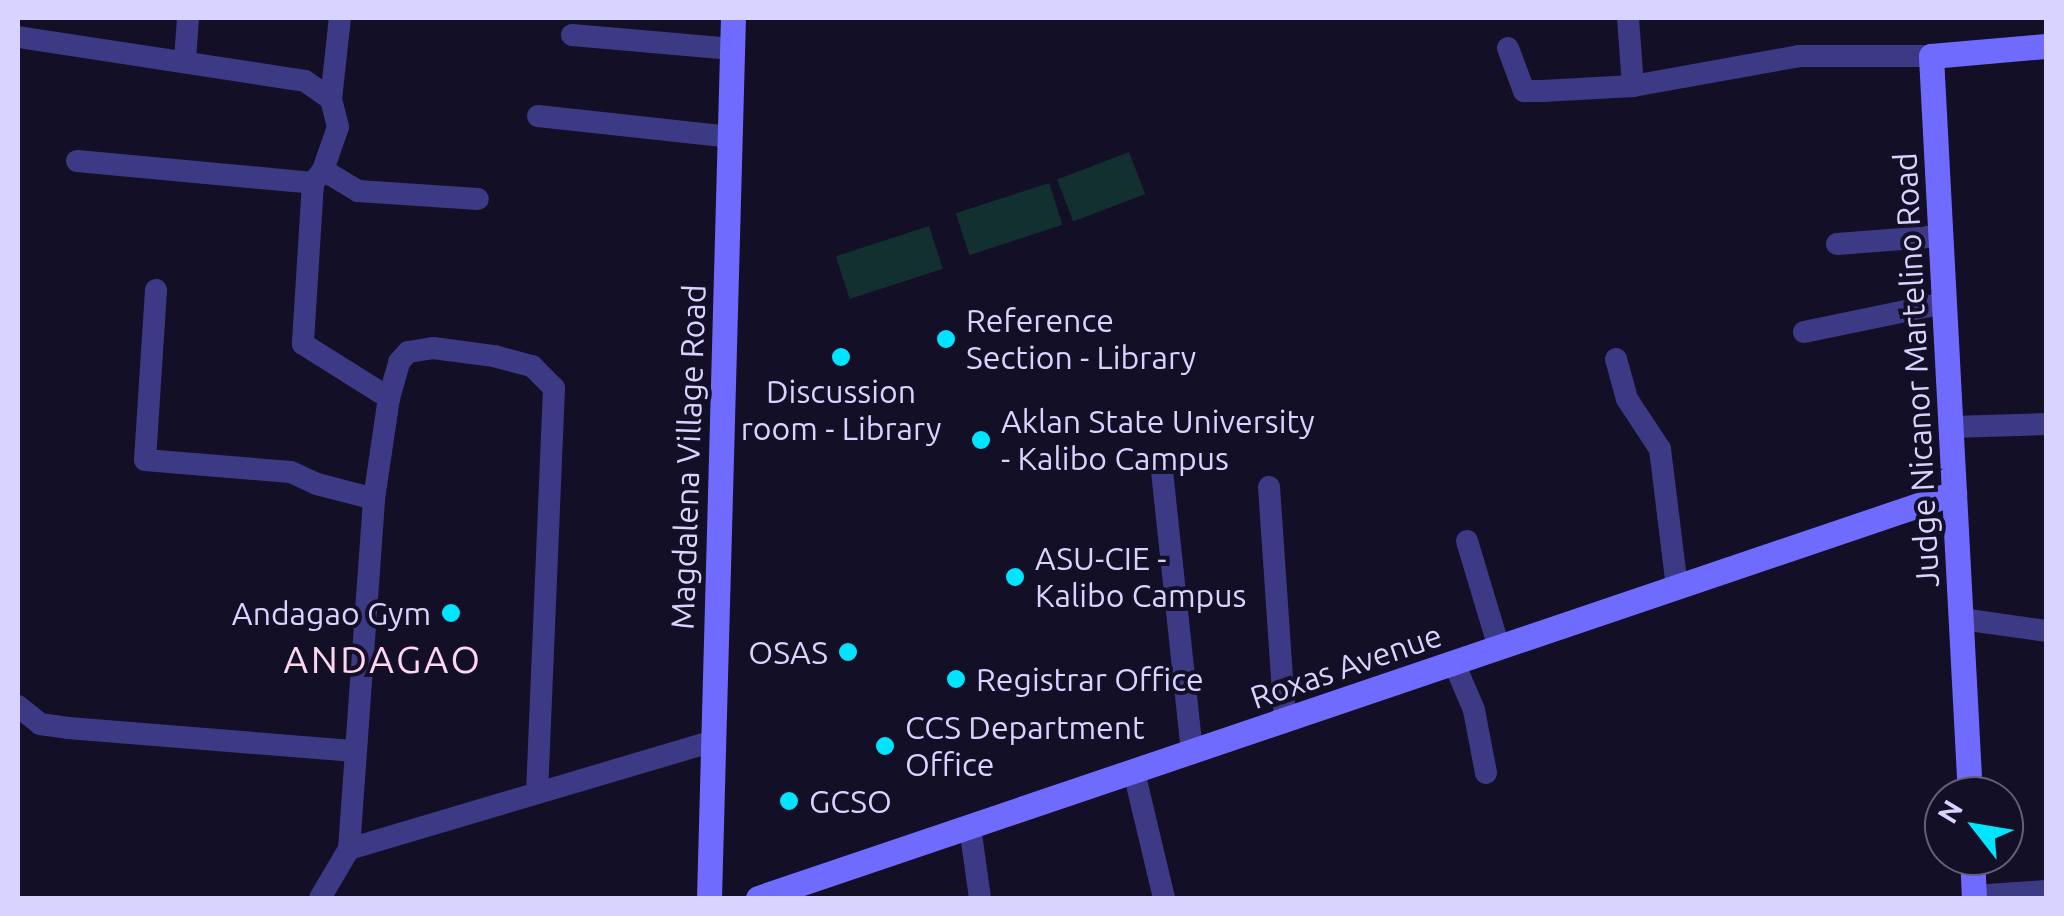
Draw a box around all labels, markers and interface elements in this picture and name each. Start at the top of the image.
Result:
street label: Judge Nicanor Martelino Road [1885,152,1947,588]
street label: Magdalena Village Road [663,284,713,630]
place label: Reference Section - Library [966,302,1196,377]
marker: Reference Section - Library [935,328,957,350]
marker: Discussion room - Library [830,346,852,368]
place label: Discussion room - Library [741,373,941,448]
place label: Aklan State University - Kalibo Campus [1001,403,1315,478]
marker: Aklan State University - Kalibo Campus [970,429,992,451]
place label: ASU-CIE - Kalibo Campus [1035,540,1246,615]
marker: ASU-CIE - Kalibo Campus [1004,566,1026,588]
place label: Andagao Gym [232,594,431,632]
marker: Andagao Gym [440,602,462,624]
street label: Roxas Avenue [1245,615,1447,717]
place label: OSAS [748,633,828,671]
district label: ANDAGAO [283,637,483,683]
marker: OSAS [837,641,859,663]
place label: Registrar Office [976,660,1204,698]
marker: Registrar Office [945,668,967,690]
place label: CCS Department Office [905,709,1145,784]
marker: CCS Department Office [874,735,896,757]
north arrow [1924,776,2024,876]
place label: GCSO [809,782,892,820]
marker: GCSO [778,790,800,812]
text: N [1931,794,1968,828]

